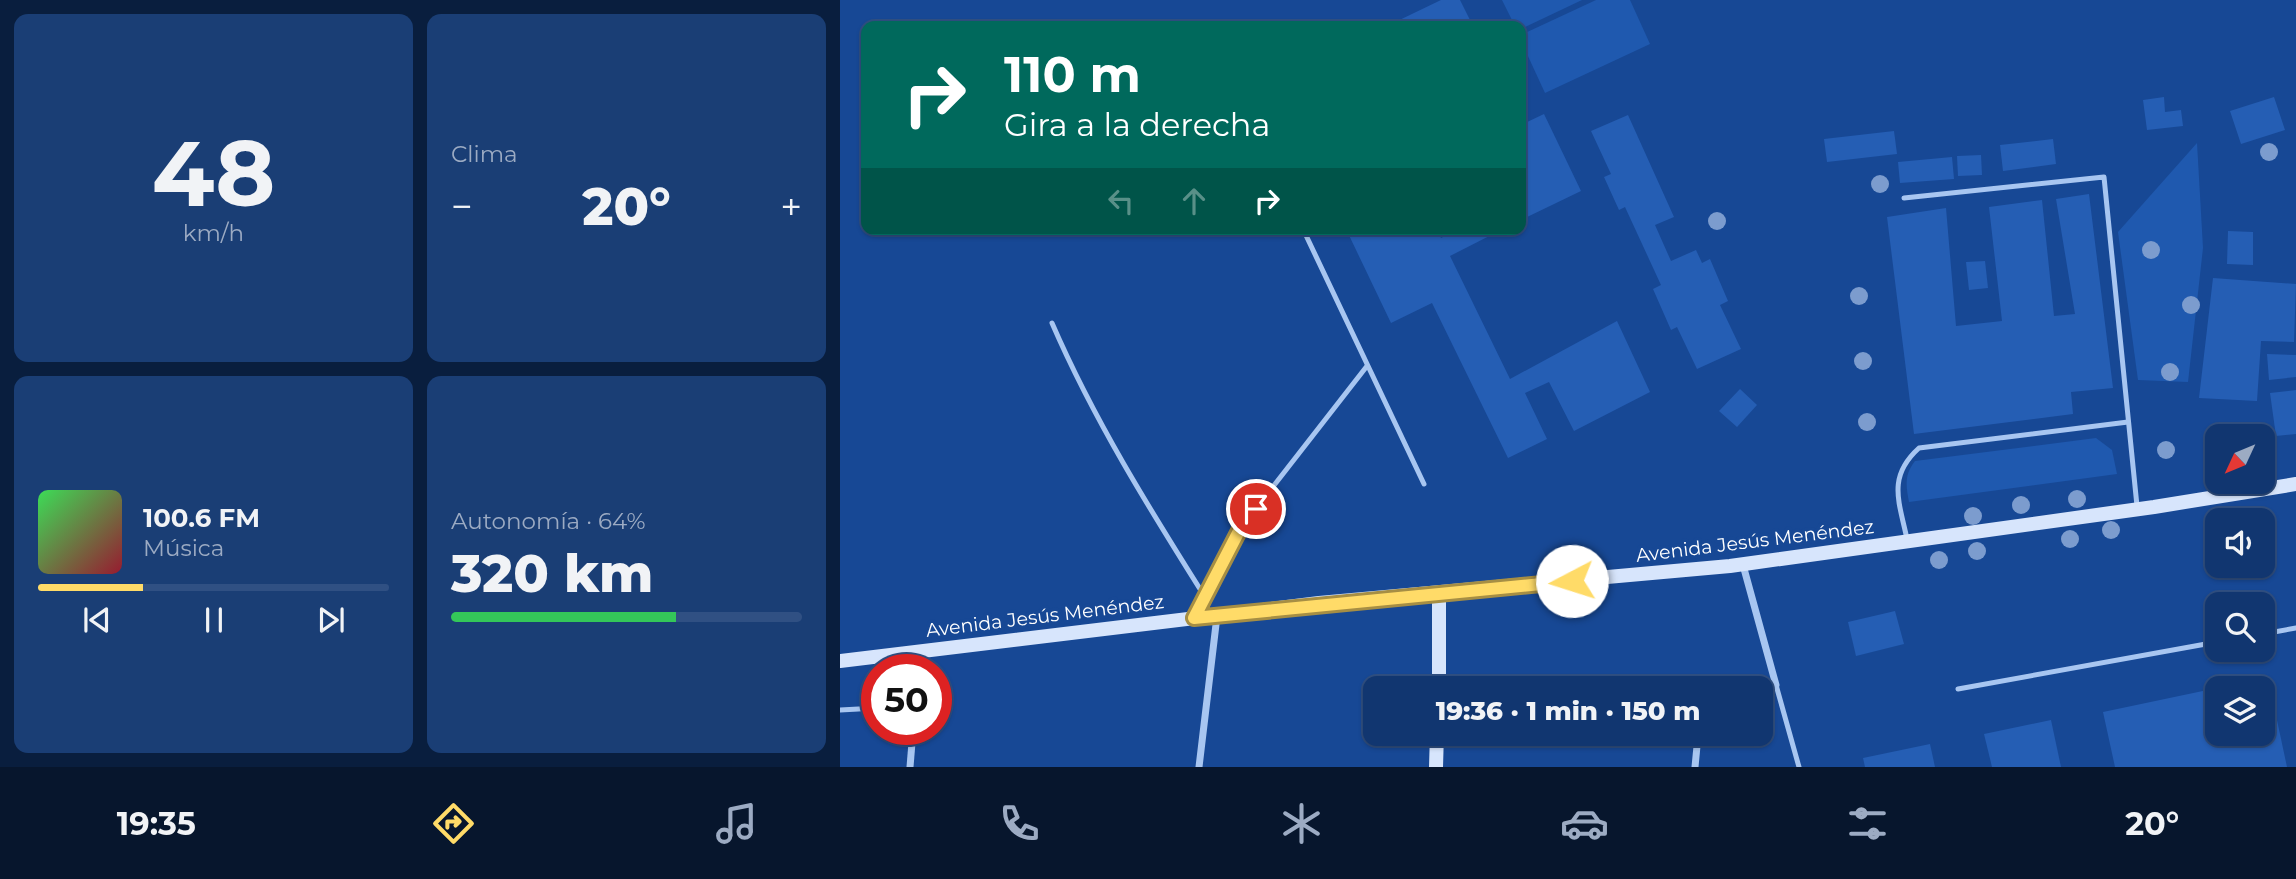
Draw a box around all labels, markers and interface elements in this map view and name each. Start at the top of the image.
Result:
text: 110 m [1004,45,1141,104]
icon: right [889,49,980,140]
text: Gira a la derecha [1004,105,1270,144]
text: 48 [152,118,275,229]
text: Clima [451,140,518,168]
text: 20° [582,175,671,238]
icon: left [1102,182,1140,220]
icon: ahead [1175,182,1213,220]
icon: right [1248,182,1286,220]
text: − [451,183,473,230]
text: + [780,183,802,230]
text: km/h [183,219,244,247]
north arrow [2205,424,2275,494]
map controls [2205,424,2275,746]
pin [1226,479,1286,539]
icon: arrive [1237,490,1275,528]
text: 100.6 FM [143,502,260,534]
text: Autonomía · 64% [451,507,646,535]
button: sound [2205,508,2275,578]
street label: Avenida Jesús Menéndez [1635,515,1875,567]
text: Música [143,534,224,562]
text: 320 km [451,542,653,605]
position arrow [1535,544,1609,618]
street label: Avenida Jesús Menéndez [925,590,1165,642]
button: search [2205,592,2275,662]
icon: previous [78,601,116,639]
icon: pause [195,601,233,639]
icon: next [312,601,350,639]
speed limit sign: 50 [861,654,952,745]
button: layers [2205,676,2275,746]
text: 19:36 · 1 min · 150 m [1436,695,1700,727]
icon: directions [429,799,478,848]
icon: music [712,799,761,848]
icon: phone [995,799,1044,848]
icon: climate [1277,799,1326,848]
icon: car [1560,799,1609,848]
icon: filters [1843,799,1892,848]
text: 19:35 [117,804,196,843]
text: 20° [2125,804,2179,843]

